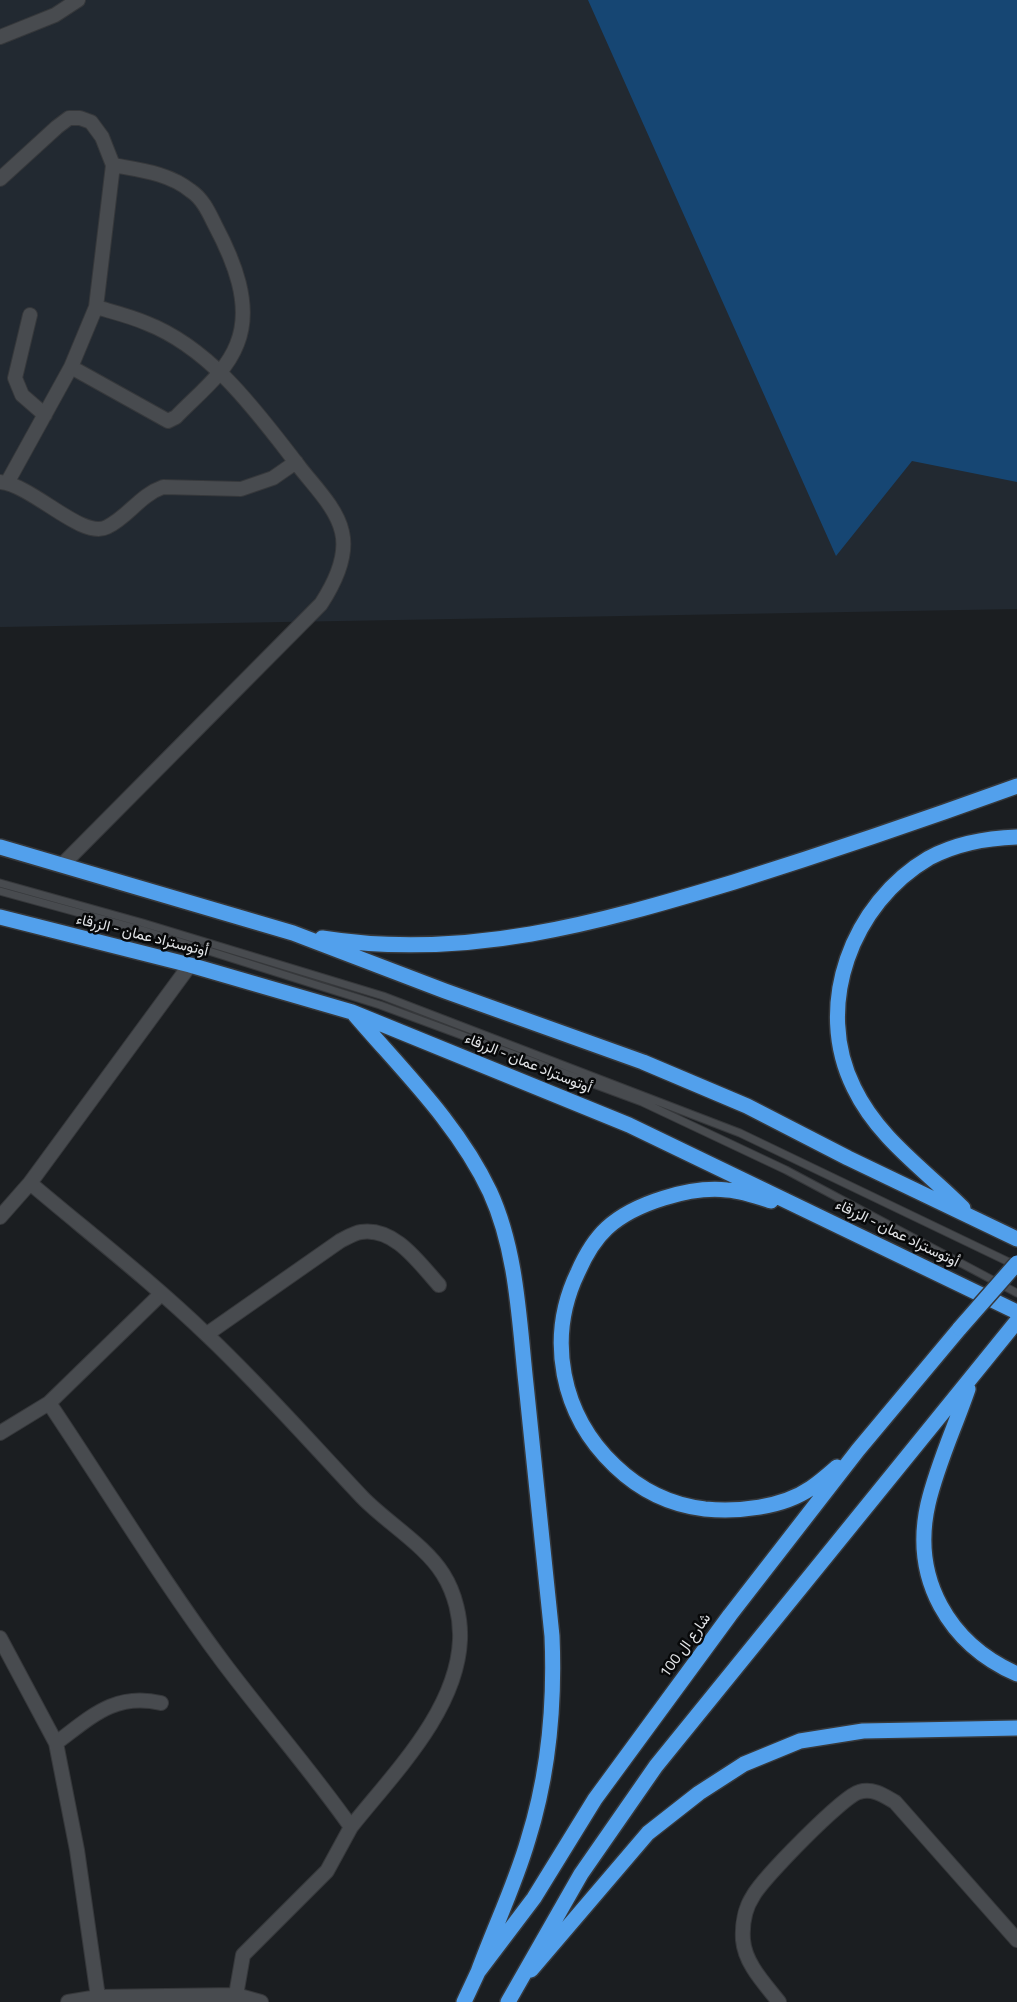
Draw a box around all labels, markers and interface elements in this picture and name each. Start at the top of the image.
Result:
street label: أوتوستراد عمان - الزرقاء [74,911,210,961]
street label: أوتوستراد عمان - الزرقاء [462,1030,594,1098]
street label: أوتوستراد عمان - الزرقاء [832,1196,962,1272]
street label: شارع ال 100 [657,1610,715,1682]

